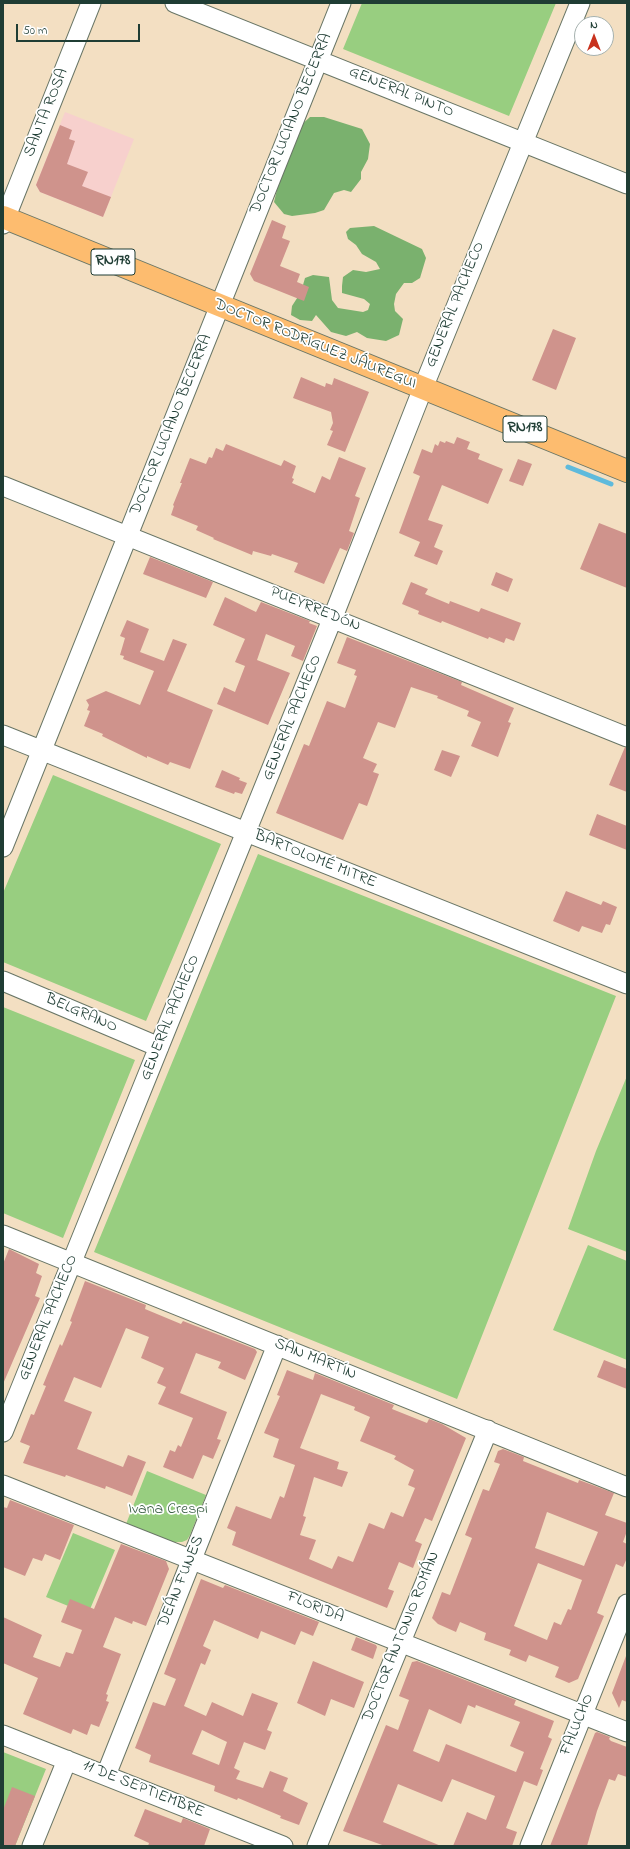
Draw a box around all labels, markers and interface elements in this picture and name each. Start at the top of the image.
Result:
scale bar [18,16,142,42]
north arrow [574,16,614,56]
text: N [590,17,598,33]
text: 50 m [23,22,47,40]
street label: DOCTOR LUCIANO BECERRA [247,31,337,217]
street label: GENERAL PINTO [346,63,456,123]
street label: SANTA ROSA [21,66,73,160]
street label: GENERAL PACHECO [422,239,490,371]
road number: RN178 [91,249,135,275]
street label: DOCTOR RODRÍGUEZ JÁUREGUI [211,296,419,394]
street label: DOCTOR LUCIANO BECERRA [127,332,217,518]
road number: RN178 [503,416,547,442]
street label: PUEYRREDÓN [267,583,363,637]
street label: GENERAL PACHECO [259,652,327,784]
street label: BARTOLOMÉ MITRE [251,827,379,893]
street label: GENERAL PACHECO [137,952,205,1084]
street label: BELGRANO [42,990,120,1038]
street label: GENERAL PACHECO [15,1252,83,1384]
street label: SAN MARTÍN [271,1335,359,1385]
park label: Ivana Crespi [128,1500,208,1520]
street label: DEÁN FUNES [155,1533,209,1631]
street label: DOCTOR ANTONIO ROMÁN [359,1549,445,1725]
street label: FLORIDA [284,1588,346,1628]
street label: FALUCHO [557,1691,599,1759]
street label: 11 DE SEPTIEMBRE [79,1757,207,1823]

